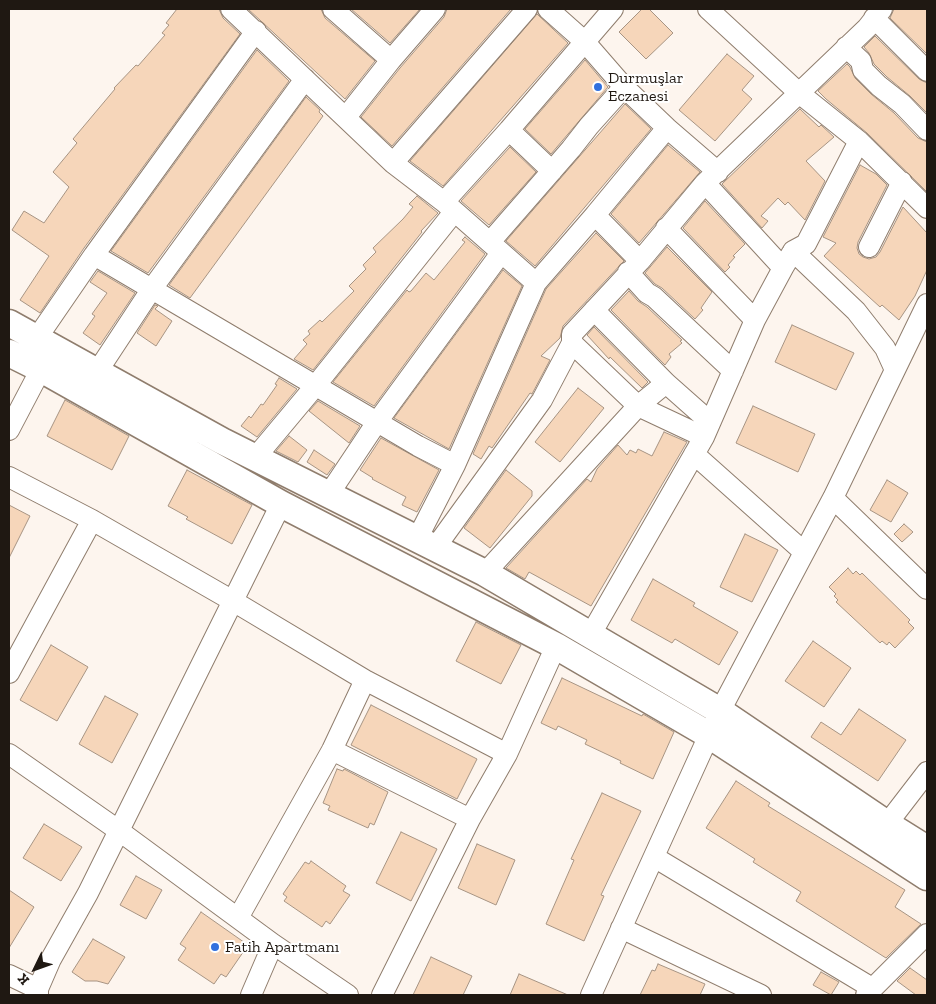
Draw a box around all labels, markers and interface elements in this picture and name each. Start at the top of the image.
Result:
place label: Durmuşlar Eczanesi [608,68,683,106]
marker: Durmuşlar Eczanesi [592,81,604,93]
place label: Fatih Apartmanı [225,937,339,957]
marker: Fatih Apartmanı [209,941,221,953]
north arrow [10,944,60,994]
text: K [14,970,33,989]

